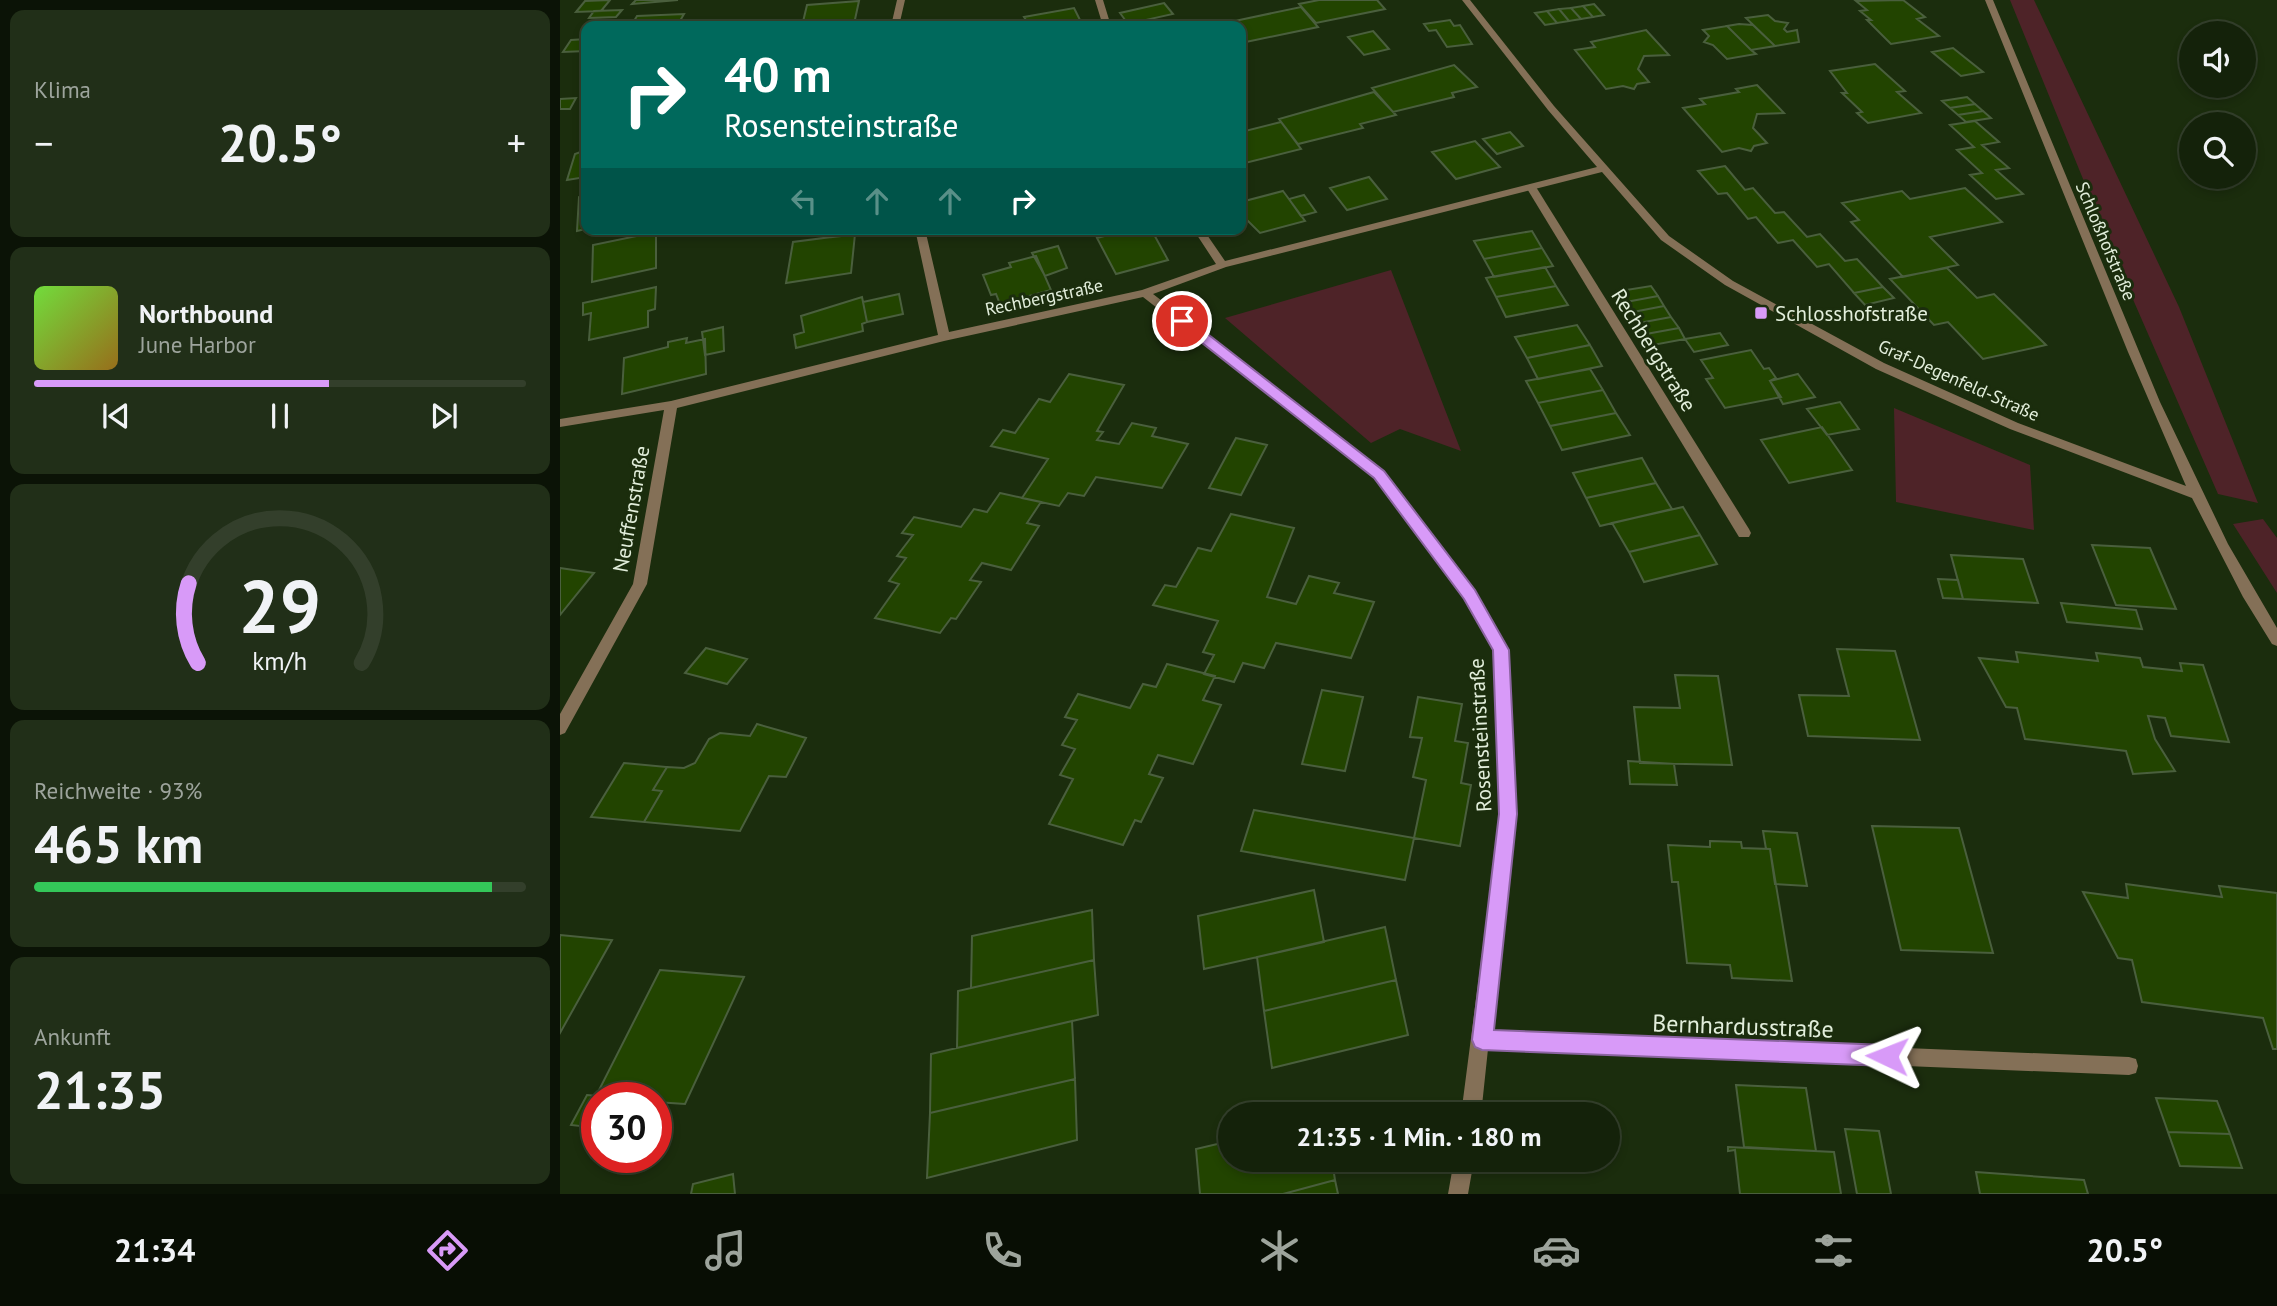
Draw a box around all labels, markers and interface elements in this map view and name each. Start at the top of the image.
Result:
map controls [2179,21,2256,189]
button: sound [2179,21,2256,98]
text: 40 m [724,42,831,106]
icon: right [609,49,700,140]
text: Klima [34,75,91,104]
text: Rosensteinstraße [724,104,958,146]
text: 20.5° [218,109,342,176]
button: search [2179,112,2256,189]
text: − [34,118,53,167]
text: + [507,118,526,167]
street label: Schloßhofstraße [2071,178,2141,304]
icon: left [785,182,823,220]
icon: ahead [858,182,896,220]
icon: ahead [931,182,969,220]
icon: right [1004,182,1042,220]
street label: Rechbergstraße [983,273,1105,321]
street label: Rechbergstraße [1605,284,1703,416]
pin [1152,291,1212,351]
text: Northbound [139,297,273,330]
place label: Schlosshofstraße [1775,300,1928,327]
icon: arrive [1163,302,1201,340]
marker: Schlosshofstraße [1753,305,1769,321]
text: June Harbor [139,330,256,359]
street label: Graf-Degenfeld-Straße [1875,334,2043,426]
icon: previous [97,397,135,435]
icon: pause [261,397,299,435]
icon: next [425,397,463,435]
street label: Neuffenstraße [607,444,655,574]
text: 29 [239,559,321,653]
text: km/h [253,645,307,677]
street label: Rosensteinstraße [1462,657,1498,813]
text: Reichweite · 93% [34,776,202,805]
text: 465 km [34,810,203,877]
street label: Bernhardusstraße [1652,1007,1834,1045]
position arrow [1850,1019,1924,1093]
text: Ankunft [34,1022,111,1051]
text: 21:35 [34,1056,166,1123]
speed limit sign: 30 [581,1082,672,1173]
text: 21:35 · 1 Min. · 180 m [1296,1120,1542,1153]
icon: directions [423,1226,472,1275]
icon: music [701,1226,750,1275]
icon: phone [978,1226,1027,1275]
icon: climate [1255,1226,1304,1275]
icon: car [1532,1226,1581,1275]
icon: filters [1809,1226,1858,1275]
text: 21:34 [114,1229,195,1271]
text: 20.5° [2087,1229,2163,1271]

